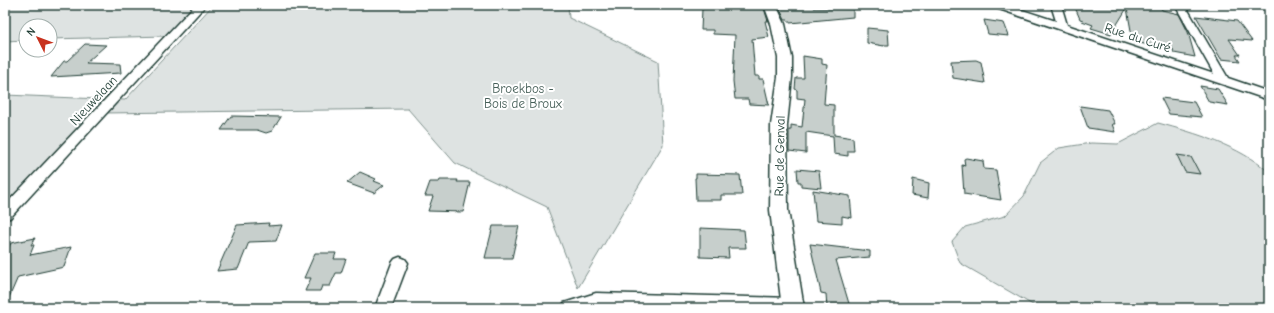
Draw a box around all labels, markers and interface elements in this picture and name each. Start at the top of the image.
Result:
north arrow [18,18,58,58]
street label: Rue du Curé [1103,20,1173,55]
text: N [24,25,38,39]
street label: Nieuwelaan [67,72,120,128]
park label: Broekbos - Bois de Broux [484,81,563,111]
street label: Rue de Genval [771,116,788,197]

